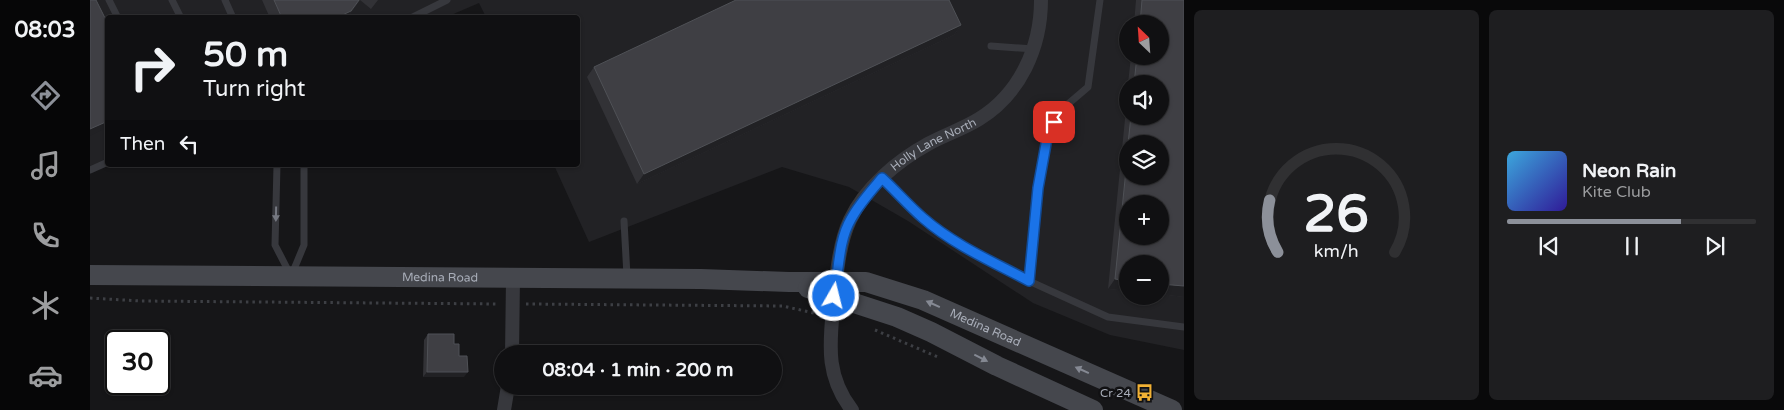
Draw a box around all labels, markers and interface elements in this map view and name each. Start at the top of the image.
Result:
north arrow [1119,15,1169,65]
map controls [1119,15,1169,305]
text: 08:03 [15,17,75,43]
text: 50 m [203,34,288,76]
icon: right [120,35,185,100]
button: sound [1119,75,1169,125]
text: Turn right [203,76,305,102]
icon: directions [28,78,63,113]
pin [1033,101,1075,143]
icon: arrive [1040,108,1068,136]
street label: Holly Lane North [888,115,979,174]
icon: left [175,130,203,158]
text: Then [120,133,165,155]
button: layers [1119,135,1169,185]
icon: music [28,148,63,183]
text: Neon Rain [1582,160,1676,182]
text: Kite Club [1582,182,1651,202]
text: 26 [1304,183,1369,246]
button: + [1119,195,1169,245]
one-way arrow [272,206,280,222]
icon: phone [28,218,63,253]
icon: previous [1535,232,1563,260]
icon: pause [1618,232,1646,260]
icon: next [1701,232,1729,260]
text: km/h [1314,241,1359,262]
button: − [1119,255,1169,305]
position arrow [807,269,859,321]
street label: Medina Road [402,270,478,285]
icon: climate [28,288,63,323]
one-way arrow [926,300,940,308]
street label: Medina Road [948,306,1023,349]
speed limit sign: 30 [105,330,170,395]
one-way arrow [973,354,988,362]
icon: car [28,358,63,393]
text: 08:04 · 1 min · 200 m [542,359,734,381]
one-way arrow [1075,366,1089,374]
bus stop icon: Cr 24 [1135,383,1155,403]
place label: Cr 24 [1100,386,1131,400]

